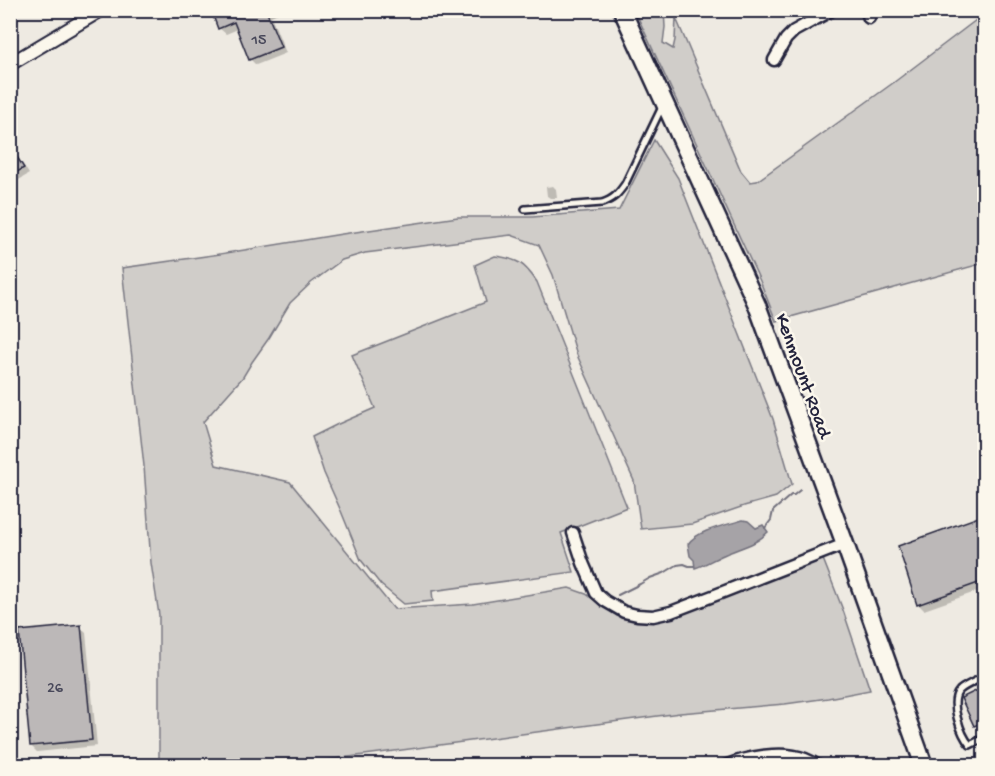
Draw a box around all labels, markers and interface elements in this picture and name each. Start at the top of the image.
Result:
house number: 15 [251,32,266,51]
street label: Kenmount Road [769,311,836,444]
house number: 26 [47,680,64,699]

